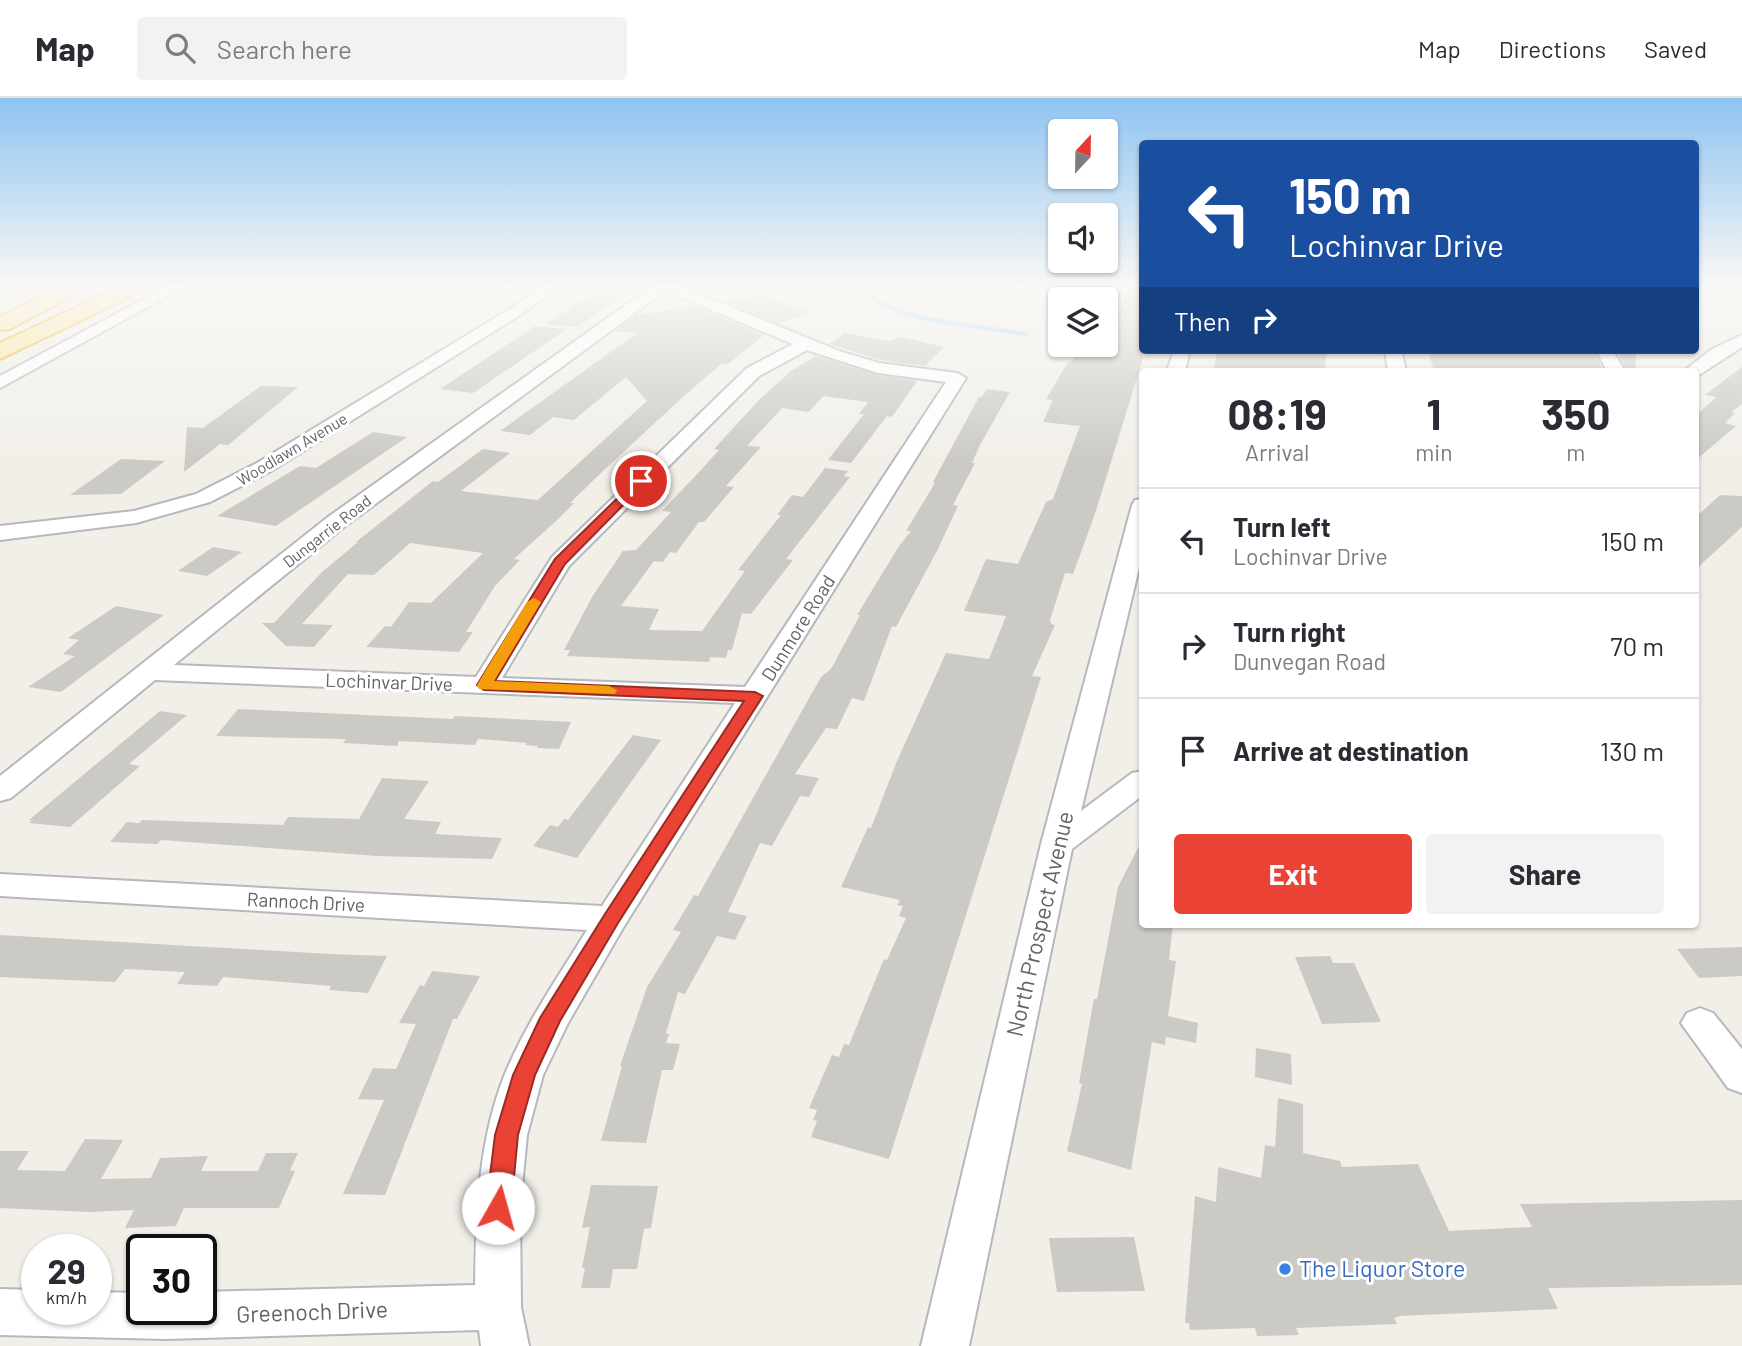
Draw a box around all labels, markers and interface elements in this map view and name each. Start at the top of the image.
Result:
search box [137,17,627,80]
text: Map [35,28,95,68]
icon: search [161,29,199,67]
text: Search here [217,33,352,64]
text: Map [1418,34,1461,63]
text: Directions [1499,34,1606,63]
text: Saved [1644,34,1707,63]
north arrow [1048,119,1118,189]
map controls [1048,119,1118,357]
text: 150 m [1289,165,1411,224]
icon: left [1174,168,1265,259]
button: sound [1048,203,1118,273]
text: Lochinvar Drive [1289,225,1504,263]
button: layers [1048,287,1118,357]
icon: right [1245,301,1283,339]
text: Then [1174,305,1231,336]
text: 08:19 [1228,388,1327,438]
text: 1 [1426,388,1441,438]
text: 350 [1541,388,1610,438]
street label: Woodlawn Avenue [233,408,350,489]
text: Arrival [1245,438,1309,466]
text: min [1415,438,1453,466]
text: m [1566,438,1585,466]
pin [611,451,671,511]
icon: arrive [622,462,660,500]
street label: Dungarrie Road [279,490,374,571]
text: Turn left [1233,511,1331,542]
icon: left [1174,522,1212,560]
text: 150 m [1600,525,1664,556]
text: Lochinvar Drive [1233,542,1388,570]
street label: Dunmore Road [756,571,839,685]
text: Turn right [1233,616,1346,647]
icon: right [1174,627,1212,665]
text: 70 m [1610,630,1664,661]
text: Dunvegan Road [1233,647,1386,675]
street label: Lochinvar Drive [325,668,453,695]
icon: arrive [1174,732,1212,770]
text: Arrive at destination [1233,735,1469,766]
text: 130 m [1600,735,1664,766]
street label: North Prospect Avenue [999,808,1079,1039]
button: Exit [1174,834,1412,914]
button: Share [1426,834,1664,914]
street label: Rannoch Drive [246,887,366,916]
position arrow [461,1171,535,1245]
speed limit sign: 30 [126,1234,217,1325]
text: 29 [47,1249,86,1291]
place label: The Liquor Store [1299,1254,1465,1282]
marker: The Liquor Store [1277,1261,1293,1277]
text: km/h [46,1286,87,1308]
street label: Greenoch Drive [236,1294,388,1328]

